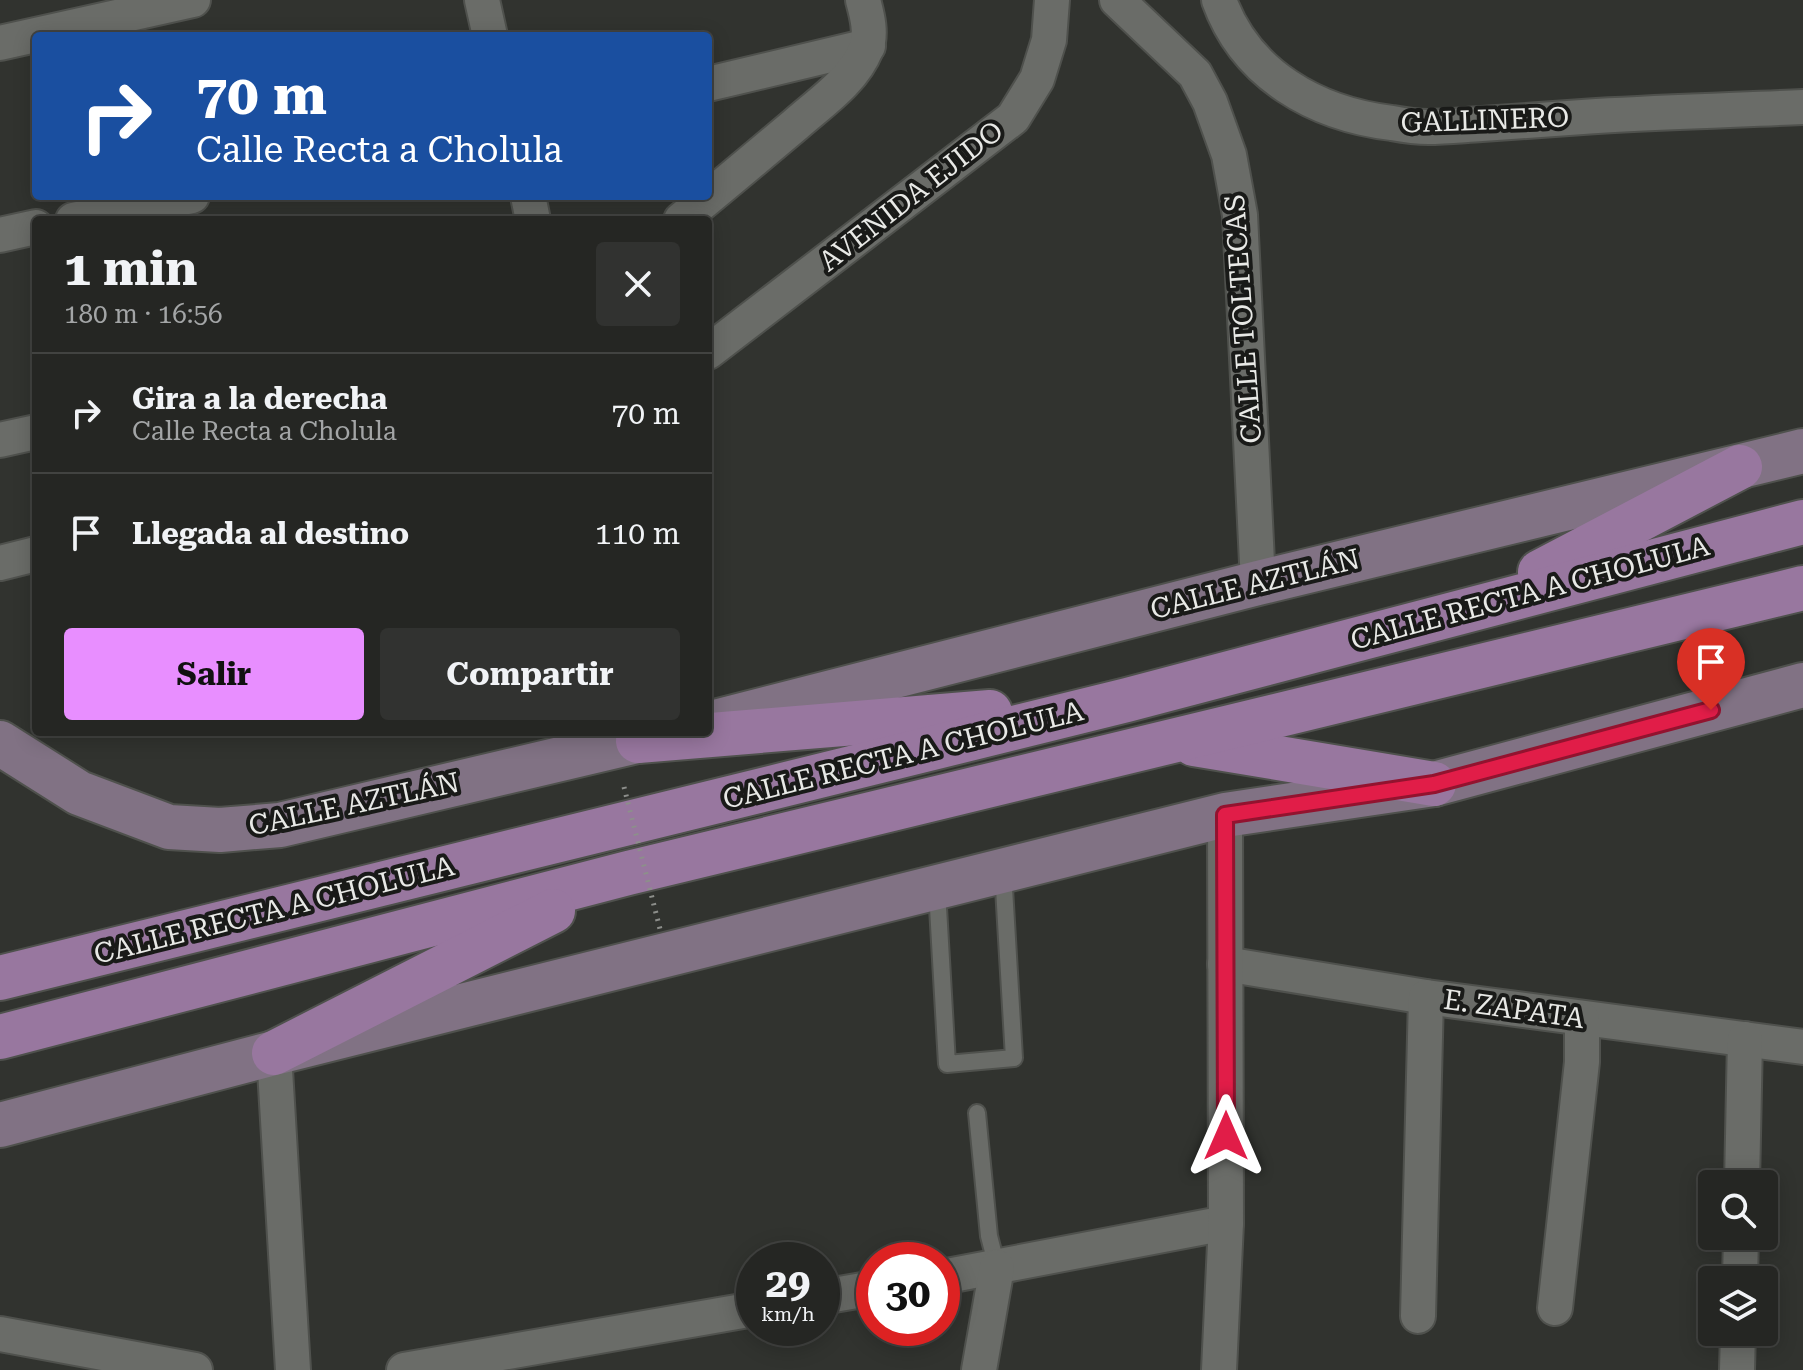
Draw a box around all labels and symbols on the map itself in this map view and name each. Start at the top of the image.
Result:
street label: GALLINERO [1400,101,1570,139]
street label: AVENIDA EJIDO [813,114,1009,278]
street label: CALLE TOLTECAS [1218,193,1268,445]
street label: CALLE RECTA A CHOLULA [1347,529,1713,657]
street label: CALLE AZTLÁN [1147,541,1363,626]
pin [1677,628,1745,710]
street label: CALLE RECTA A CHOLULA [719,694,1087,816]
street label: CALLE AZTLÁN [245,765,462,842]
street label: CALLE RECTA A CHOLULA [90,849,458,971]
street label: E. ZAPATA [1441,983,1587,1035]
position arrow [1184,1094,1268,1178]
speed limit sign: 30 [856,1242,960,1346]

